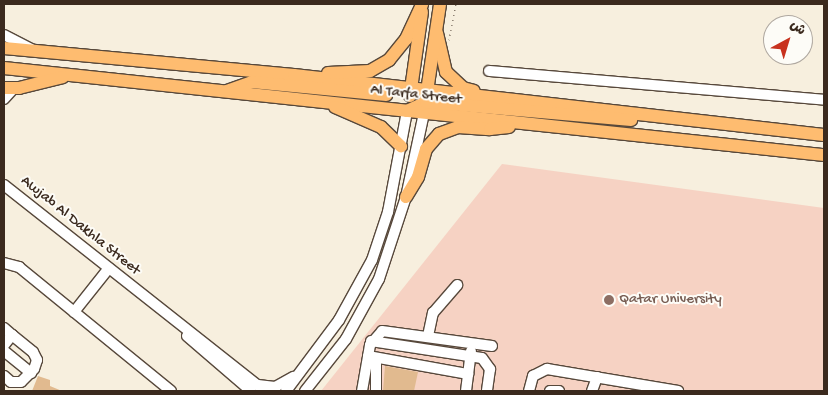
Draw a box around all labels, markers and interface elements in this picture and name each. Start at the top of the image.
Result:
north arrow [763,15,813,65]
text: ش [786,17,808,40]
street label: Al Tarfa Street [370,81,462,109]
street label: Awjab Al Dakhla Street [17,172,143,280]
place label: Qatar University [619,291,722,309]
marker: Qatar University [603,294,615,306]

